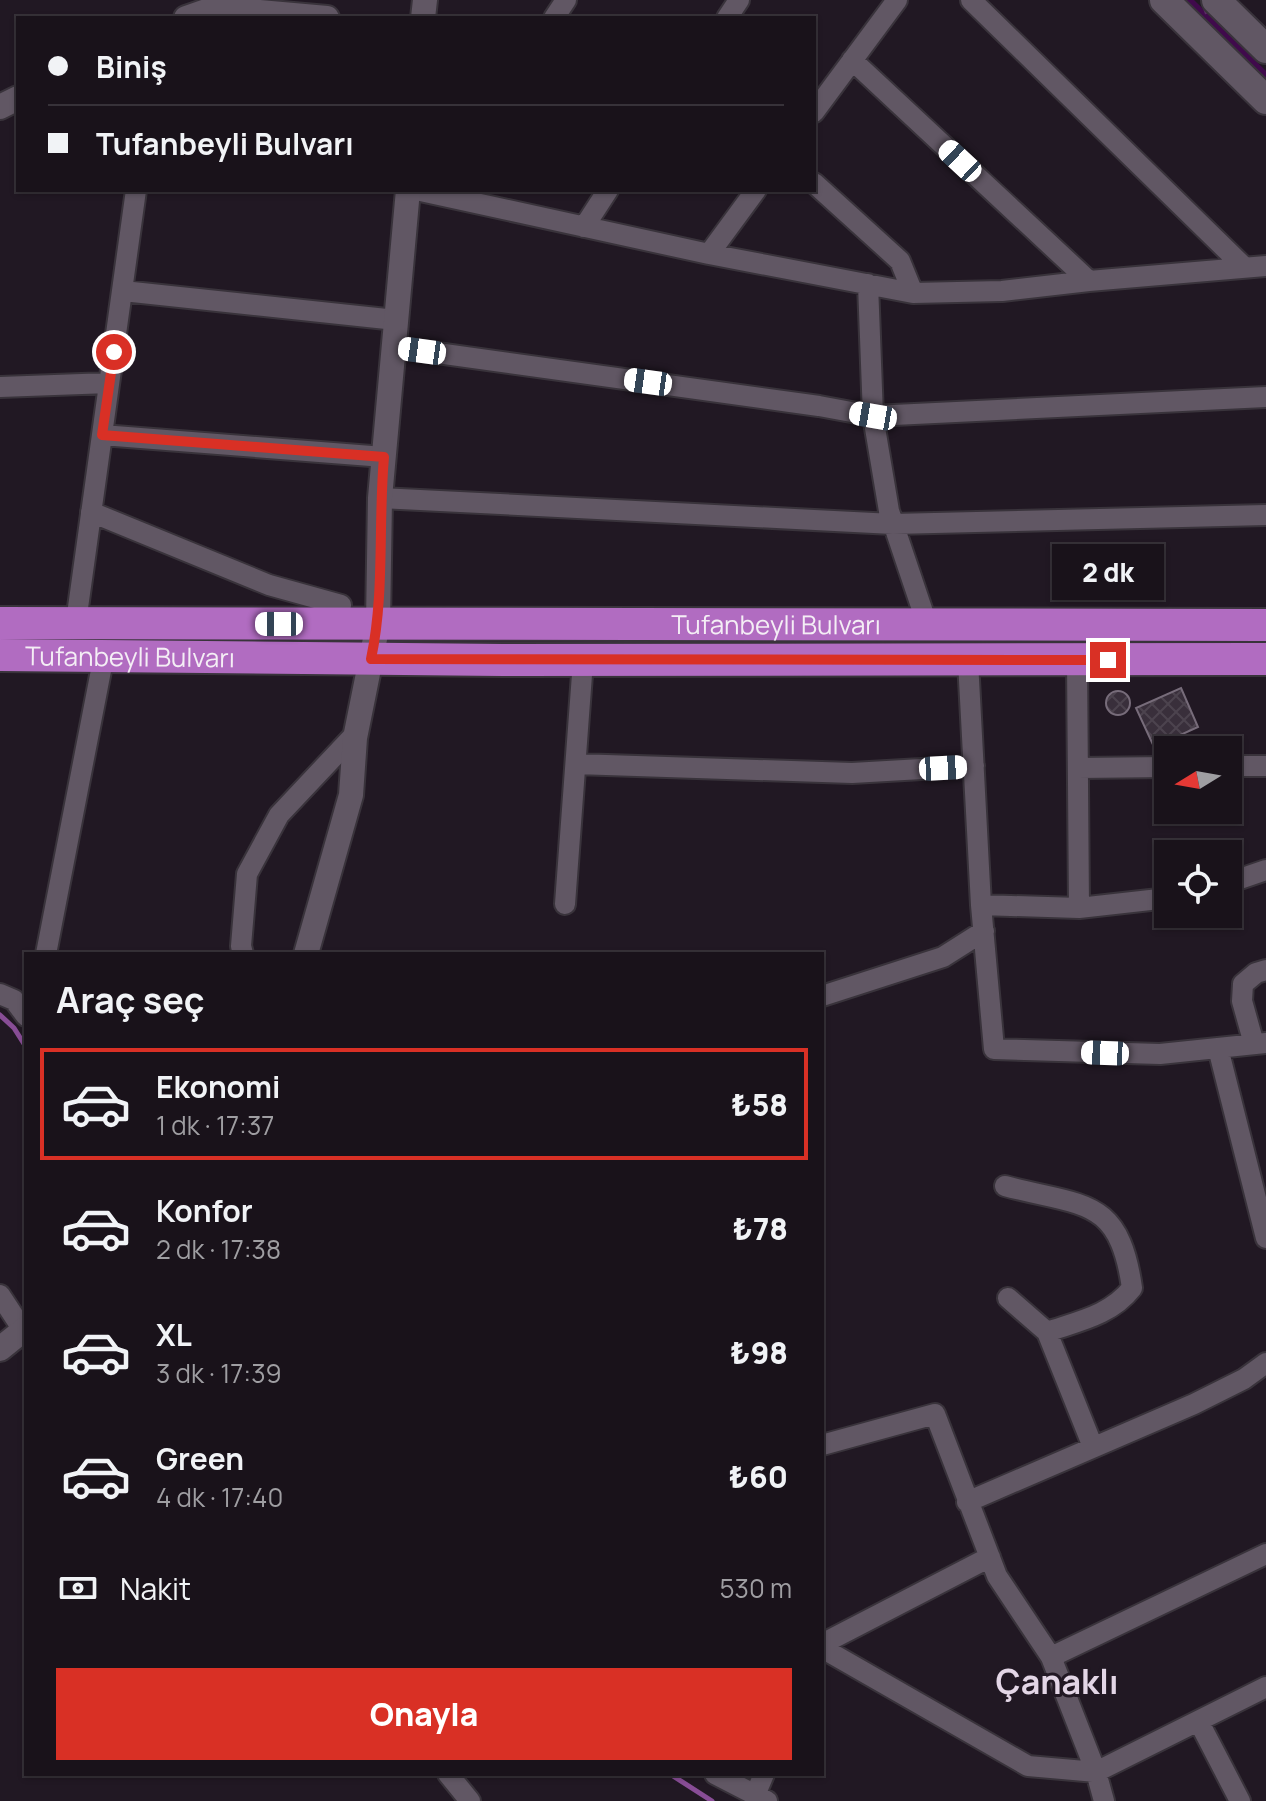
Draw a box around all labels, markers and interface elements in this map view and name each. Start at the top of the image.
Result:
text: Biniş [96,46,167,87]
text: Tufanbeyli Bulvarı [96,123,354,164]
car [934,136,986,186]
route start [96,334,132,370]
car [397,336,447,366]
car [623,367,673,397]
car [847,400,899,432]
callout: 2 dk [1052,544,1164,600]
text: 2 dk [1082,554,1134,590]
street label: Tufanbeyli Bulvarı [671,606,881,642]
car [255,612,303,636]
street label: Tufanbeyli Bulvarı [25,637,235,675]
route end [1090,642,1126,678]
north arrow [1154,736,1242,824]
map controls [1154,736,1242,928]
car [918,755,968,781]
button: locate [1154,840,1242,928]
text: Araç seç [56,975,205,1024]
car [1081,1040,1129,1066]
text: Ekonomi [156,1066,280,1107]
icon: car [60,1068,132,1140]
text: ₺58 [731,1084,788,1125]
text: 1 dk · 17:37 [156,1107,274,1143]
text: Konfor [156,1190,253,1231]
icon: car [60,1192,132,1264]
text: ₺78 [733,1208,788,1249]
text: 2 dk · 17:38 [156,1231,281,1267]
text: XL [156,1314,192,1355]
icon: car [60,1316,132,1388]
text: ₺98 [730,1332,788,1373]
text: 3 dk · 17:39 [156,1355,282,1391]
text: Green [156,1438,244,1479]
icon: car [60,1440,132,1512]
text: ₺60 [729,1456,788,1497]
text: 4 dk · 17:40 [156,1479,283,1515]
icon: cash [56,1566,100,1610]
text: Nakit [120,1568,191,1609]
text: 530 m [719,1570,792,1606]
district label: Çanaklı [996,1658,1118,1704]
button: Onayla [56,1668,792,1760]

